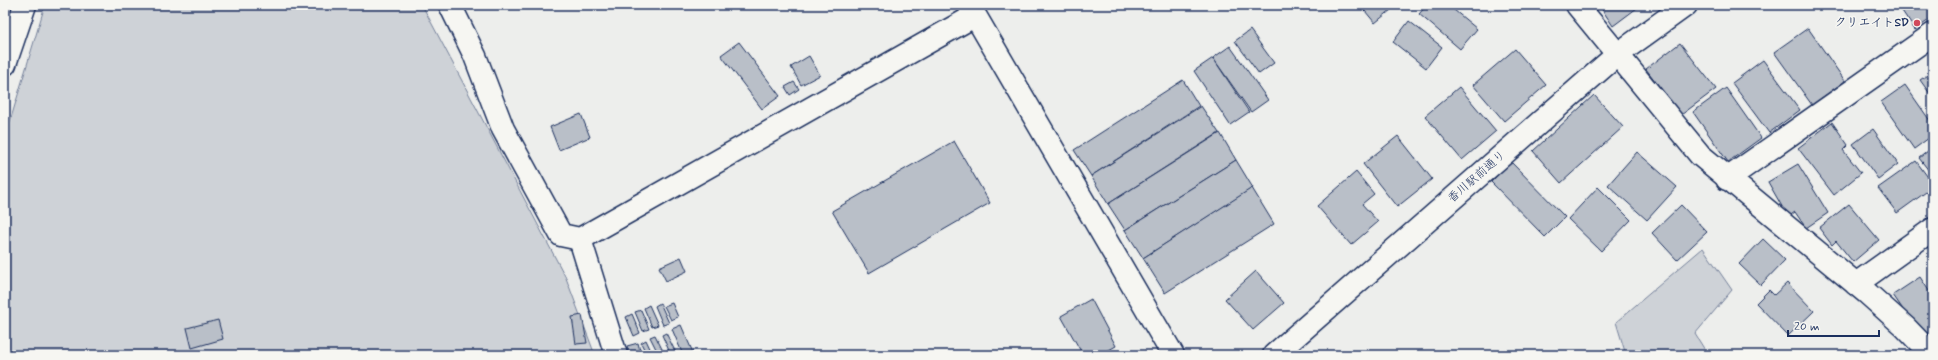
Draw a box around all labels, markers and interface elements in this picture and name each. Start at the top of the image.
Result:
place label: クリエイトSD [1835,15,1909,31]
marker: クリエイトSD [1912,18,1922,28]
street label: 香川駅前通り [1445,147,1509,207]
scale bar [1788,312,1879,338]
text: 20 m [1794,319,1820,335]

